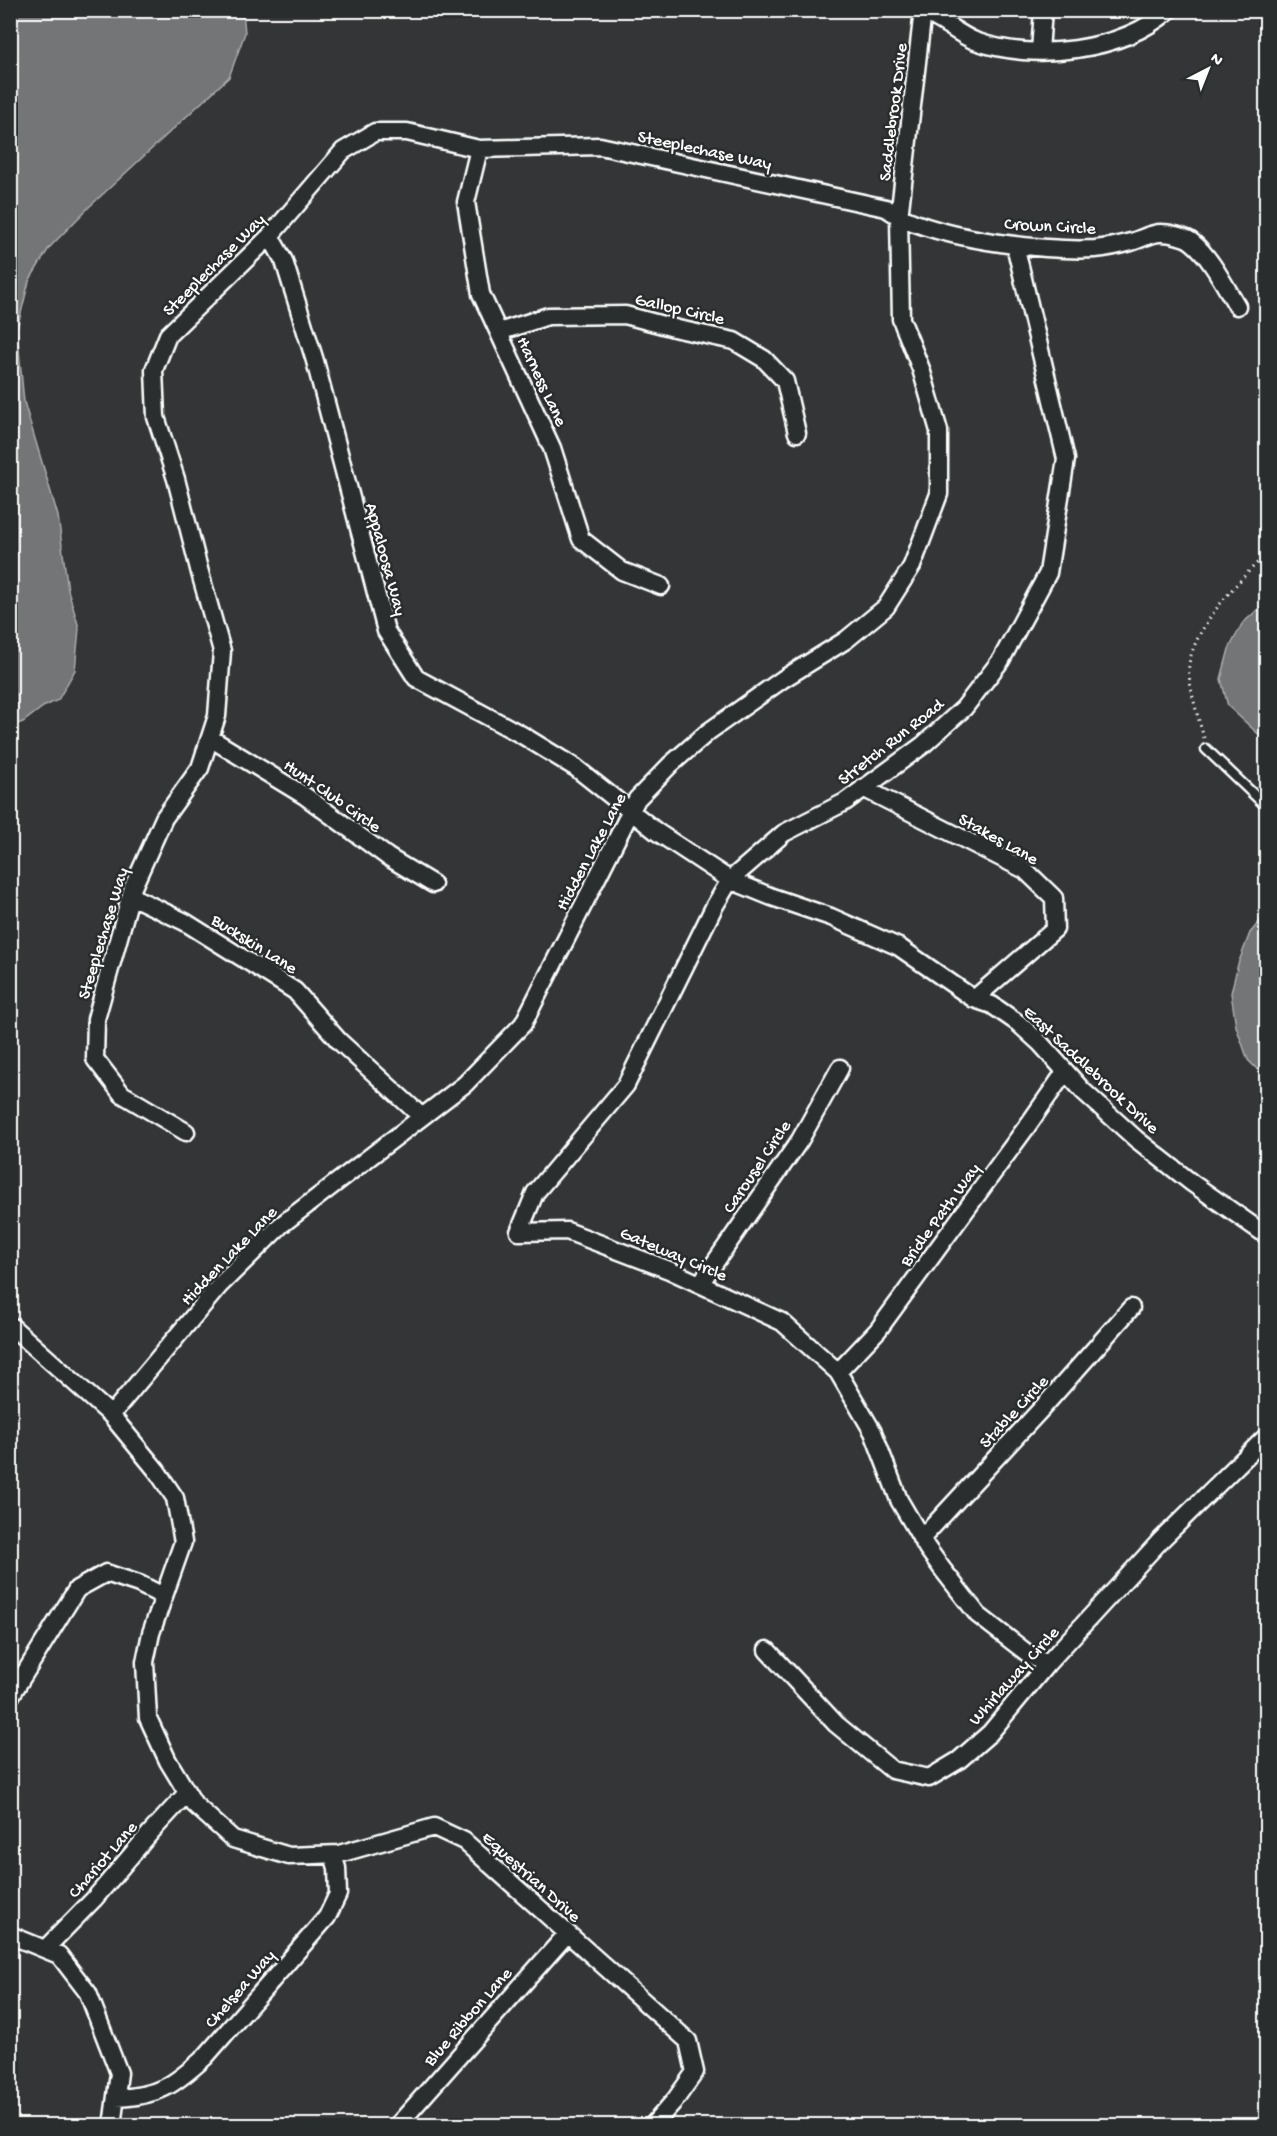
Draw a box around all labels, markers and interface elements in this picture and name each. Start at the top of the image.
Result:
north arrow [1178,39,1238,99]
street label: Saddlebrook Drive [876,41,913,182]
text: N [1205,50,1226,71]
street label: Steeplechase Way [636,127,774,176]
street label: Steeplechase Way [159,210,271,321]
street label: Crown Circle [1004,215,1097,240]
street label: Gallop Circle [633,290,727,331]
street label: Harness Lane [511,334,571,431]
street label: Appaloosa Way [359,501,410,619]
street label: Stretch Run Road [834,694,950,791]
street label: Hunt Club Circle [279,756,385,839]
street label: Hidden Lake Lane [552,789,632,914]
street label: Stakes Lane [954,810,1042,871]
street label: Steeplechase Way [74,865,134,1002]
street label: Buckskin Lane [206,910,301,980]
street label: East Saddlebrook Drive [1018,1002,1163,1140]
street label: Carousel Circle [719,1116,797,1218]
street label: Bridle Path Way [896,1159,986,1272]
street label: Hidden Lake Lane [177,1202,283,1311]
street label: Gateway Circle [616,1223,730,1288]
street label: Stable Circle [976,1371,1054,1454]
street label: Whirlaway Circle [965,1622,1065,1730]
street label: Chariot Lane [65,1817,143,1903]
street label: Equestrian Drive [476,1828,585,1928]
street label: Chelsea Way [201,1946,281,2033]
street label: Blue Ribbon Lane [420,1963,518,2072]

